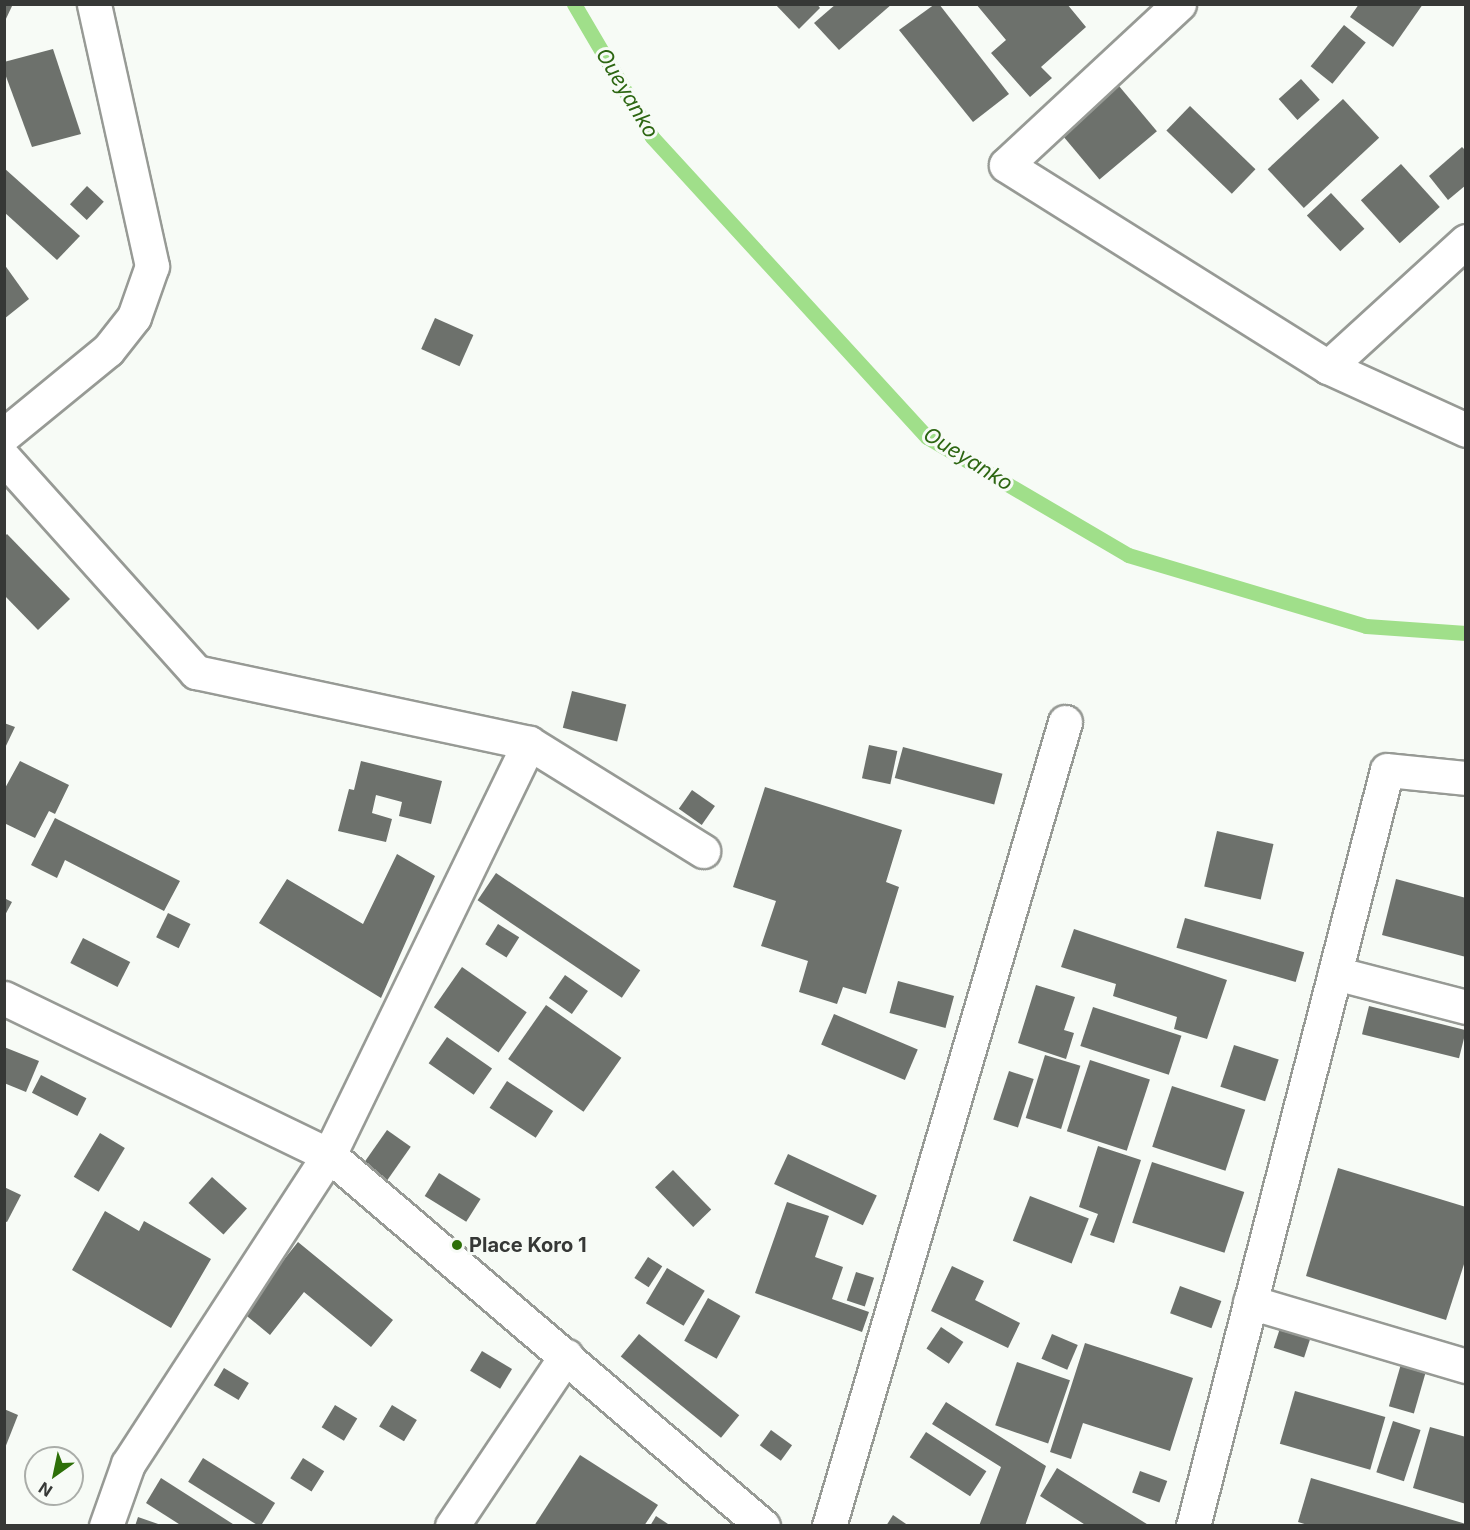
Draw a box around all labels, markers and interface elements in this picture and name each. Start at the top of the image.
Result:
water label: Oueyanko [590,43,664,143]
water label: Oueyanko [919,422,1017,496]
place label: Place Koro 1 [469,1233,587,1257]
marker: Place Koro 1 [450,1238,464,1252]
north arrow [24,1446,84,1506]
text: N [35,1478,56,1501]

